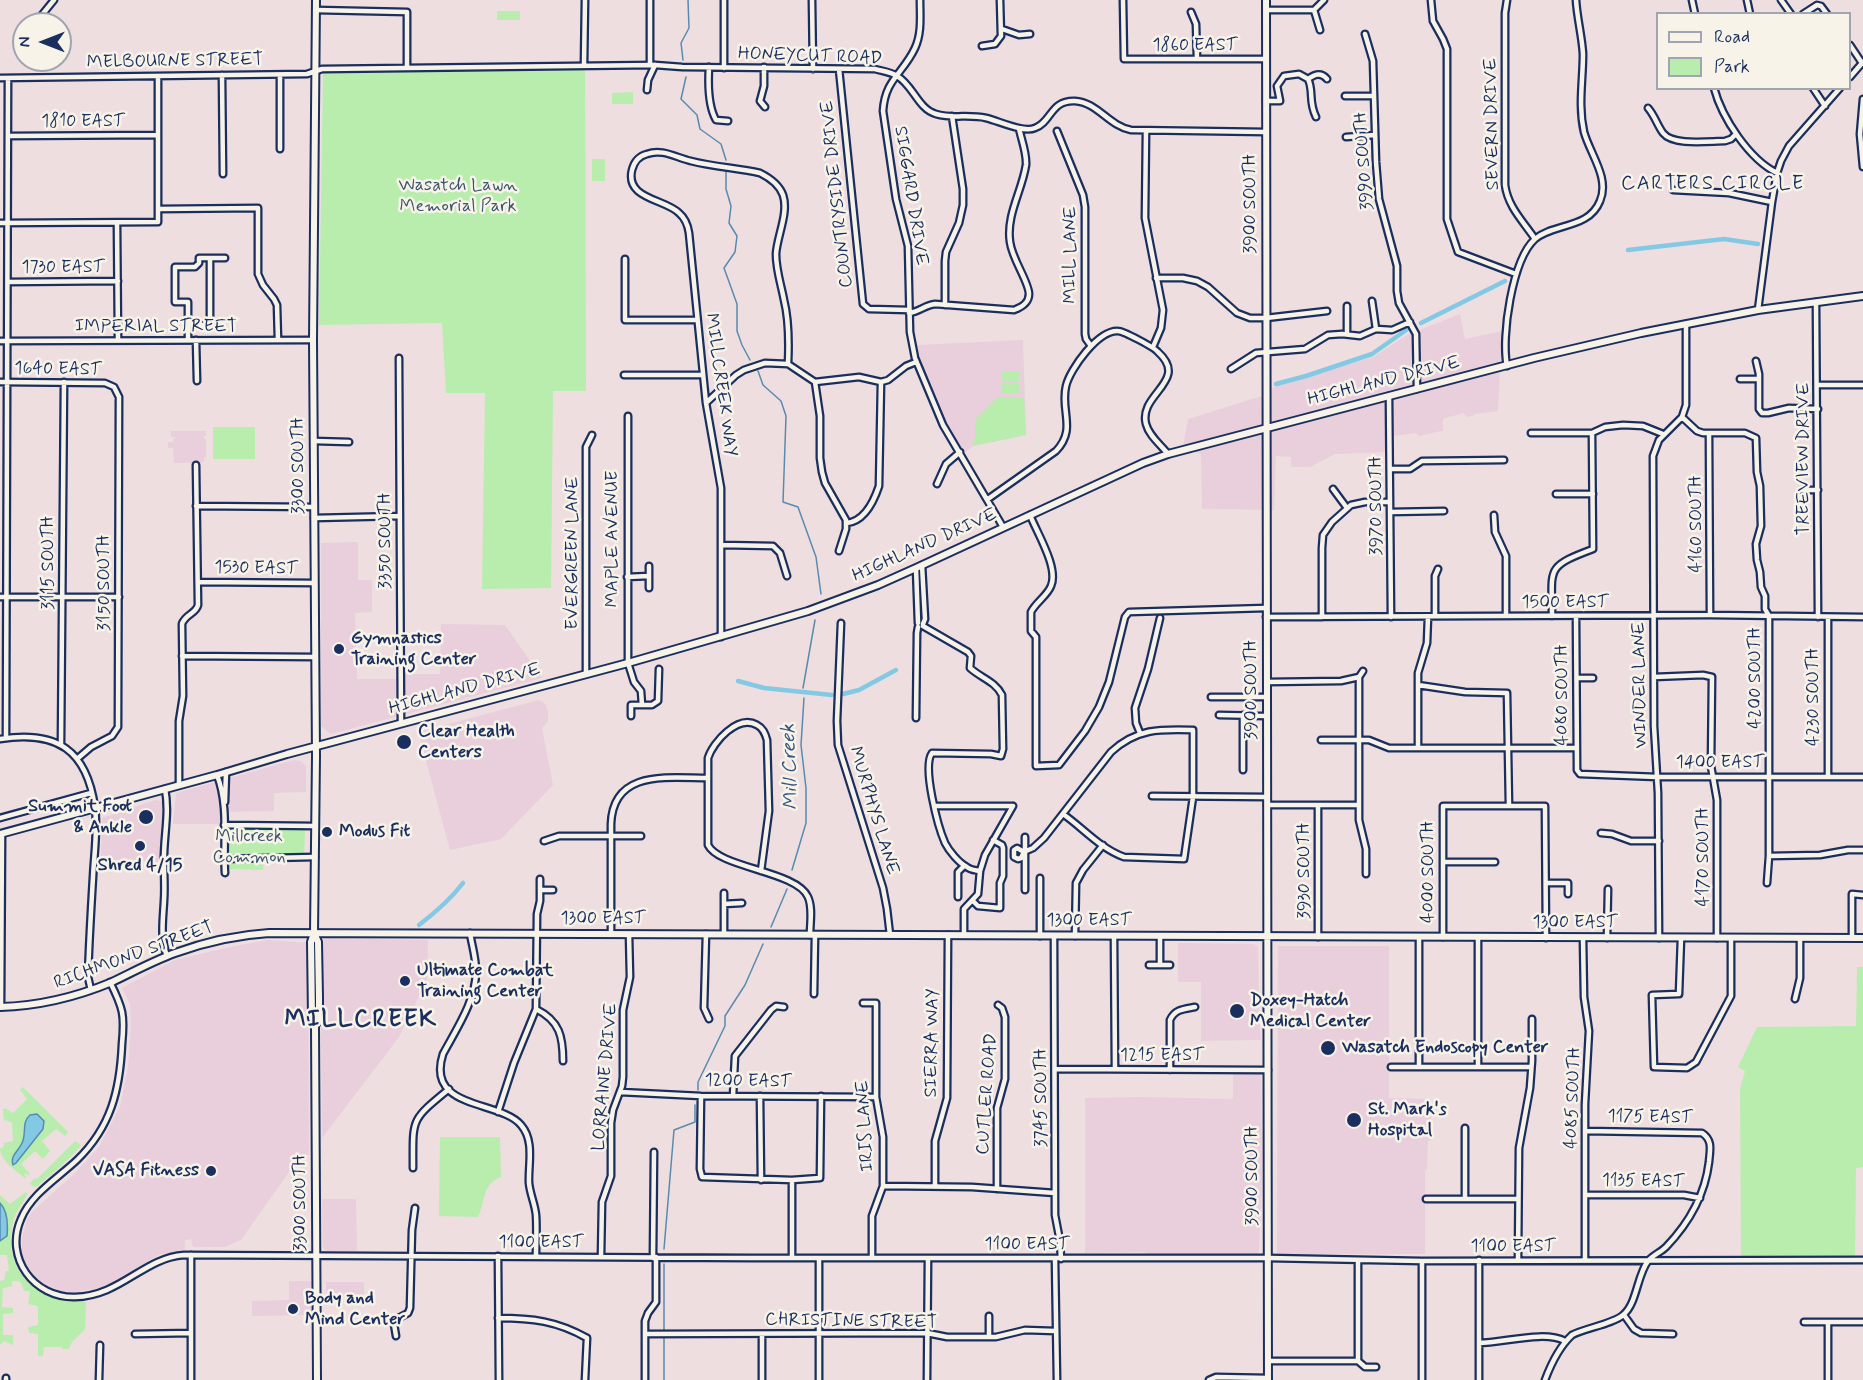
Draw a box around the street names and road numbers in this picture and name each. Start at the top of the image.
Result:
street label: 1860 EAST [1153,35,1237,57]
street label: HONEYCUT ROAD [737,44,883,70]
street label: MELBOURNE STREET [87,50,263,74]
street label: SEVERN DRIVE [1481,58,1505,190]
street label: COUNTRYSIDE DRIVE [817,99,859,289]
street label: 1810 EAST [41,111,125,133]
street label: 3990 SOUTH [1351,111,1379,211]
street label: SIGGARD DRIVE [888,125,932,267]
street label: 3900 SOUTH [1240,154,1262,254]
street label: MILL LANE [1060,206,1082,304]
street label: 1730 EAST [22,257,104,279]
street label: MILLCREEK WAY [699,312,741,458]
street label: IMPERIAL STREET [75,316,237,338]
street label: HIGHLAND DRIVE [1306,353,1462,411]
street label: 1640 EAST [14,358,102,382]
street label: TREEVIEW DRIVE [1793,382,1815,536]
street label: 3300 SOUTH [288,417,310,515]
street label: 3970 SOUTH [1366,456,1388,556]
street label: MAPLE AVENUE [602,471,624,607]
street label: 4160 SOUTH [1686,475,1708,573]
street label: EVERGREEN LANE [562,476,584,630]
street label: 3350 SOUTH [375,493,397,589]
street label: HIGHLAND DRIVE [849,504,1001,588]
street label: 3115 SOUTH [38,516,60,610]
street label: 3150 SOUTH [94,535,116,631]
street label: 1530 EAST [214,557,298,581]
street label: 1500 EAST [1522,592,1608,614]
street label: WINDER LANE [1629,622,1653,748]
street label: 4200 SOUTH [1745,627,1767,729]
street label: 3900 SOUTH [1241,640,1263,740]
street label: 4080 SOUTH [1552,644,1574,746]
street label: 4230 SOUTH [1803,648,1825,746]
street label: HIGHLAND DRIVE [387,659,543,721]
street label: MURPHYS LANE [843,744,903,878]
street label: 1400 EAST [1676,752,1764,774]
street label: 4170 SOUTH [1693,808,1715,906]
street label: 4000 SOUTH [1418,821,1440,923]
street label: 3930 SOUTH [1294,823,1316,919]
street label: 1300 EAST [560,908,646,930]
street label: 1300 EAST [1046,910,1132,932]
street label: 1300 EAST [1532,912,1618,934]
street label: RICHMOND STREET [51,917,217,995]
street label: SIERRA WAY [921,988,945,1098]
street label: LORRAINE DRIVE [589,1002,623,1152]
street label: CUTLER ROAD [973,1033,1003,1155]
street label: 1215 EAST [1120,1045,1204,1067]
street label: 4085 SOUTH [1561,1047,1587,1149]
street label: 3745 SOUTH [1031,1048,1053,1148]
street label: 1200 EAST [704,1070,792,1094]
street label: IRIS LANE [853,1080,879,1172]
street label: 1175 EAST [1607,1106,1693,1130]
street label: 3900 SOUTH [1242,1126,1264,1226]
street label: 3300 SOUTH [290,1154,312,1252]
street label: 1135 EAST [1602,1170,1684,1194]
street label: 1100 EAST [498,1232,584,1254]
street label: 1100 EAST [984,1234,1070,1256]
street label: 1100 EAST [1470,1236,1556,1258]
street label: CHRISTINE STREET [765,1310,937,1334]

